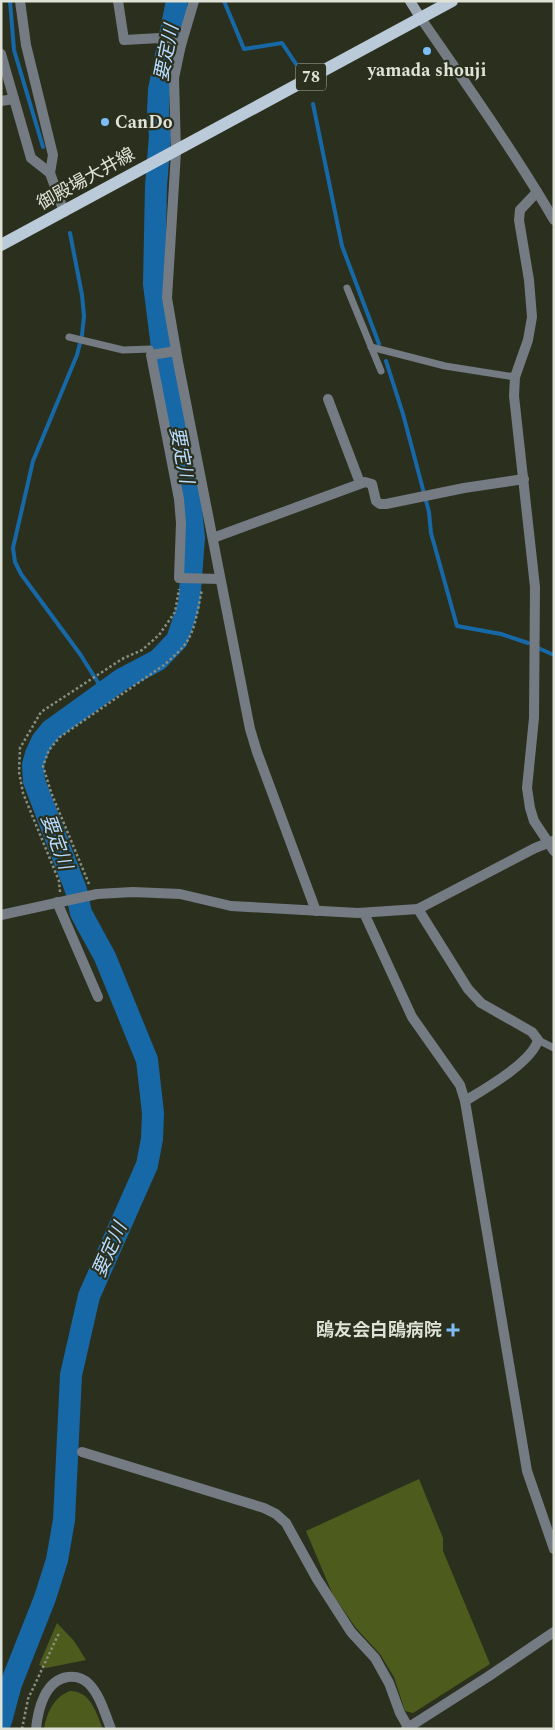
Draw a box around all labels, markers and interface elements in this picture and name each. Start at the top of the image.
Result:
water label: 要定川 [147,20,187,84]
marker: yamada shouji [421,45,433,57]
place label: yamada shouji [367,57,486,84]
road number: 78 [296,64,326,90]
place label: CanDo [115,109,173,136]
marker: CanDo [99,116,111,128]
street label: 御殿場大井線 [32,141,140,217]
water label: 要定川 [161,424,201,488]
water label: 要定川 [33,810,80,876]
water label: 要定川 [85,1216,136,1282]
place label: 鴎友会白鴎病院 [316,1317,442,1344]
marker: 鴎友会白鴎病院 [446,1323,460,1337]

